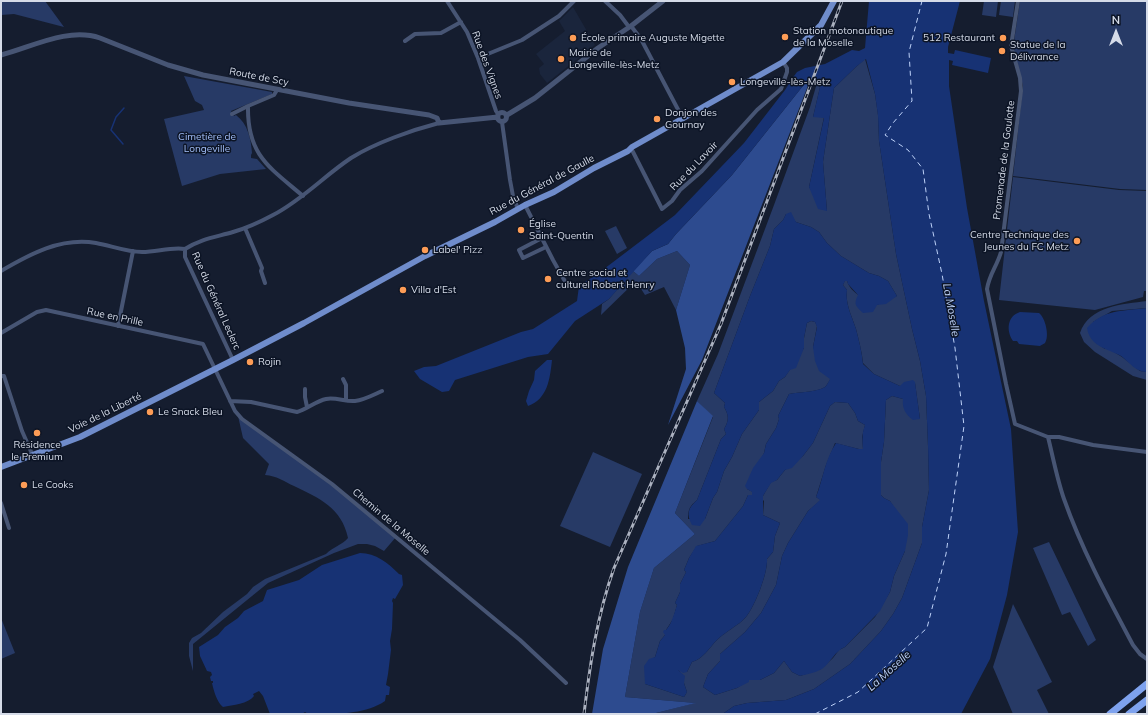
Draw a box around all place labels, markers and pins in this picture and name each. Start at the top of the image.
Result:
place label: Station motonautique de la Moselle [793,25,893,48]
place label: École primaire Auguste Migette [581,32,725,44]
marker: Station motonautique de la Moselle [780,32,790,42]
place label: 512 Restaurant [923,32,995,44]
marker: École primaire Auguste Migette [568,33,578,43]
marker: 512 Restaurant [998,33,1008,43]
place label: Statue de la Délivrance [1010,39,1065,62]
marker: Statue de la Délivrance [997,46,1007,56]
place label: Mairie de Longeville-lès-Metz [569,47,659,70]
marker: Mairie de Longeville-lès-Metz [556,54,566,64]
place label: Longeville-lès-Metz [740,76,830,88]
marker: Longeville-lès-Metz [727,77,737,87]
place label: Donjon des Gournay [665,107,717,130]
marker: Donjon des Gournay [652,114,662,124]
place label: Église Saint-Quentin [529,218,594,242]
marker: Église Saint-Quentin [516,225,526,235]
place label: Centre Technique des Jeunes du FC Metz [970,229,1069,252]
marker: Centre Technique des Jeunes du FC Metz [1072,236,1082,246]
place label: Label' Pizz [433,244,482,256]
marker: Label' Pizz [420,245,430,255]
place label: Centre social et culturel Robert Henry [556,267,655,290]
marker: Centre social et culturel Robert Henry [543,274,553,284]
place label: Villa d'Est [411,284,456,296]
marker: Villa d'Est [398,285,408,295]
place label: Rojin [258,356,281,368]
marker: Rojin [245,357,255,367]
place label: Le Snack Bleu [158,406,223,418]
marker: Le Snack Bleu [145,407,155,417]
marker: Résidence le Premium [32,428,42,438]
place label: Résidence le Premium [11,439,63,462]
place label: Le Cooks [32,479,73,491]
marker: Le Cooks [19,480,29,490]

